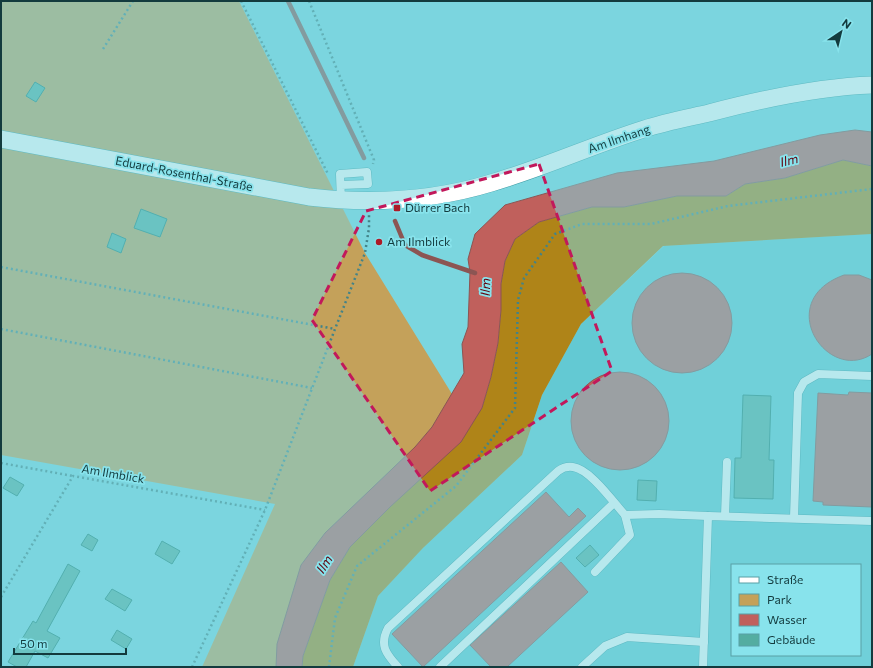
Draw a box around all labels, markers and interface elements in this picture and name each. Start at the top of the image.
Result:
north arrow [821,12,861,52]
text: N [840,16,854,31]
street label: Am Ilmhang [586,121,652,155]
water label: Ilm [778,150,800,170]
street label: Eduard-Rosenthal-Straße [114,153,254,193]
place label: Dürrer Bach [405,200,470,214]
marker: Dürrer Bach [392,203,402,213]
place label: Am Ilmblick [387,234,451,248]
marker: Am Ilmblick [374,237,384,247]
water label: Ilm [477,278,493,296]
street label: Am Ilmblick [81,461,146,486]
water label: Ilm [312,552,336,576]
legend [731,564,861,656]
text: Straße [767,572,803,586]
text: Park [767,592,793,606]
text: Wasser [767,612,807,626]
scale bar [14,630,126,656]
text: Gebäude [767,632,815,646]
text: 50 m [20,636,48,650]

